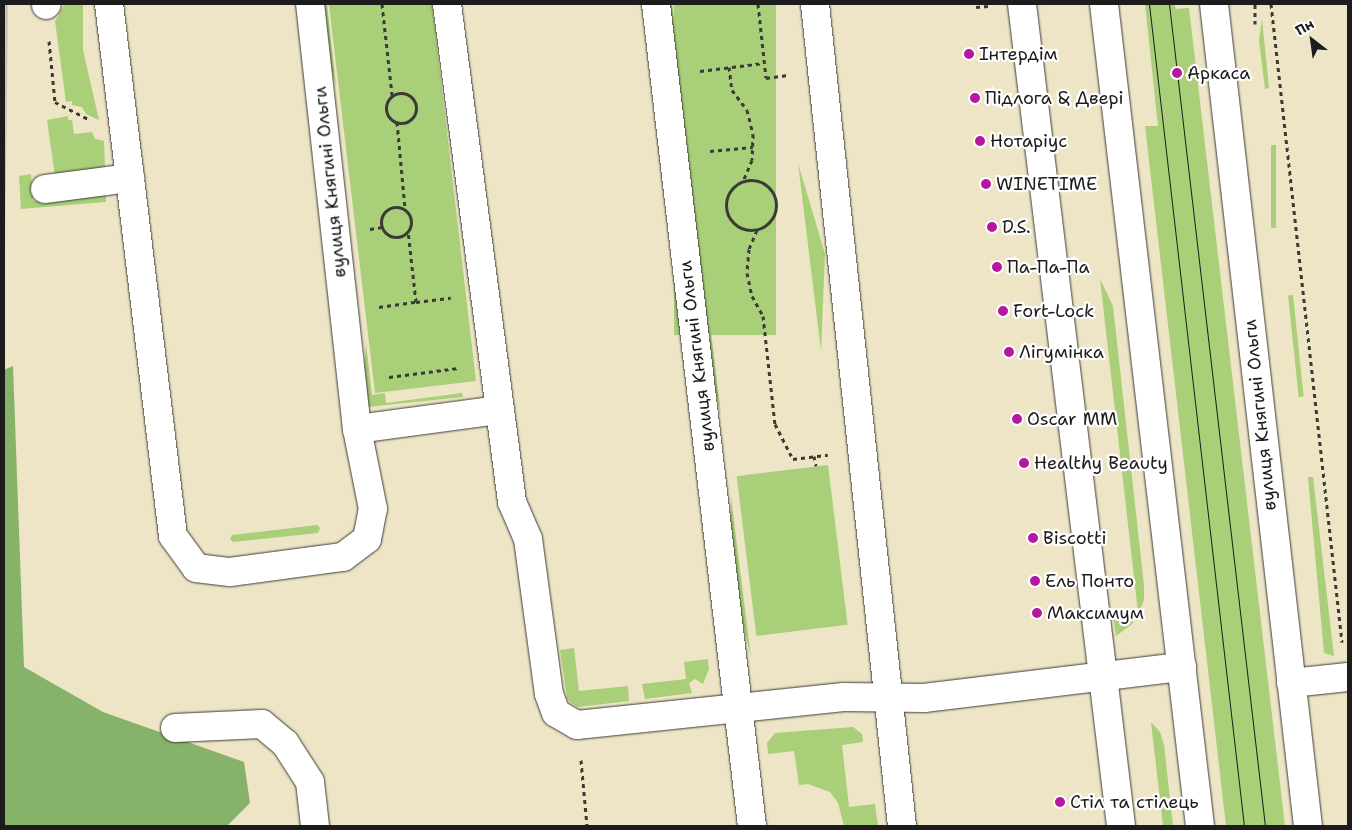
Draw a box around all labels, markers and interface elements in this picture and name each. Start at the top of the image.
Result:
north arrow [1287,15,1337,65]
text: Пн [1292,15,1317,39]
place label: Інтердім [979,43,1058,65]
marker: Інтердім [963,48,975,60]
place label: Аркаса [1187,62,1251,84]
marker: Аркаса [1171,67,1183,79]
street label: вулиця Княгині Ольги [309,85,351,279]
place label: Підлога & Двері [985,87,1124,109]
marker: Підлога & Двері [969,92,981,104]
place label: Нотаріус [990,130,1067,152]
marker: Нотаріус [974,135,986,147]
place label: WINETIME [996,173,1097,195]
marker: WINETIME [980,178,992,190]
place label: D.S. [1002,216,1031,238]
marker: D.S. [986,221,998,233]
place label: Па-Па-Па [1007,256,1090,278]
street label: вулиця Княгині Ольги [675,259,719,453]
marker: Па-Па-Па [991,261,1003,273]
place label: Fort-Lock [1013,300,1094,322]
marker: Fort-Lock [997,305,1009,317]
street label: вулиця Княгині Ольги [1239,318,1281,512]
place label: Лігумінка [1019,341,1104,363]
marker: Лігумінка [1003,346,1015,358]
place label: Oscar MM [1027,408,1117,430]
marker: Oscar MM [1011,413,1023,425]
place label: Healthy Beauty [1034,452,1168,474]
marker: Healthy Beauty [1018,457,1030,469]
place label: Biscotti [1043,527,1107,549]
marker: Biscotti [1027,532,1039,544]
place label: Ель Понто [1045,570,1134,592]
marker: Ель Понто [1029,575,1041,587]
place label: Максимум [1047,602,1144,624]
marker: Максимум [1031,607,1043,619]
place label: Стіл та стілець [1070,791,1199,813]
marker: Стіл та стілець [1054,796,1066,808]

